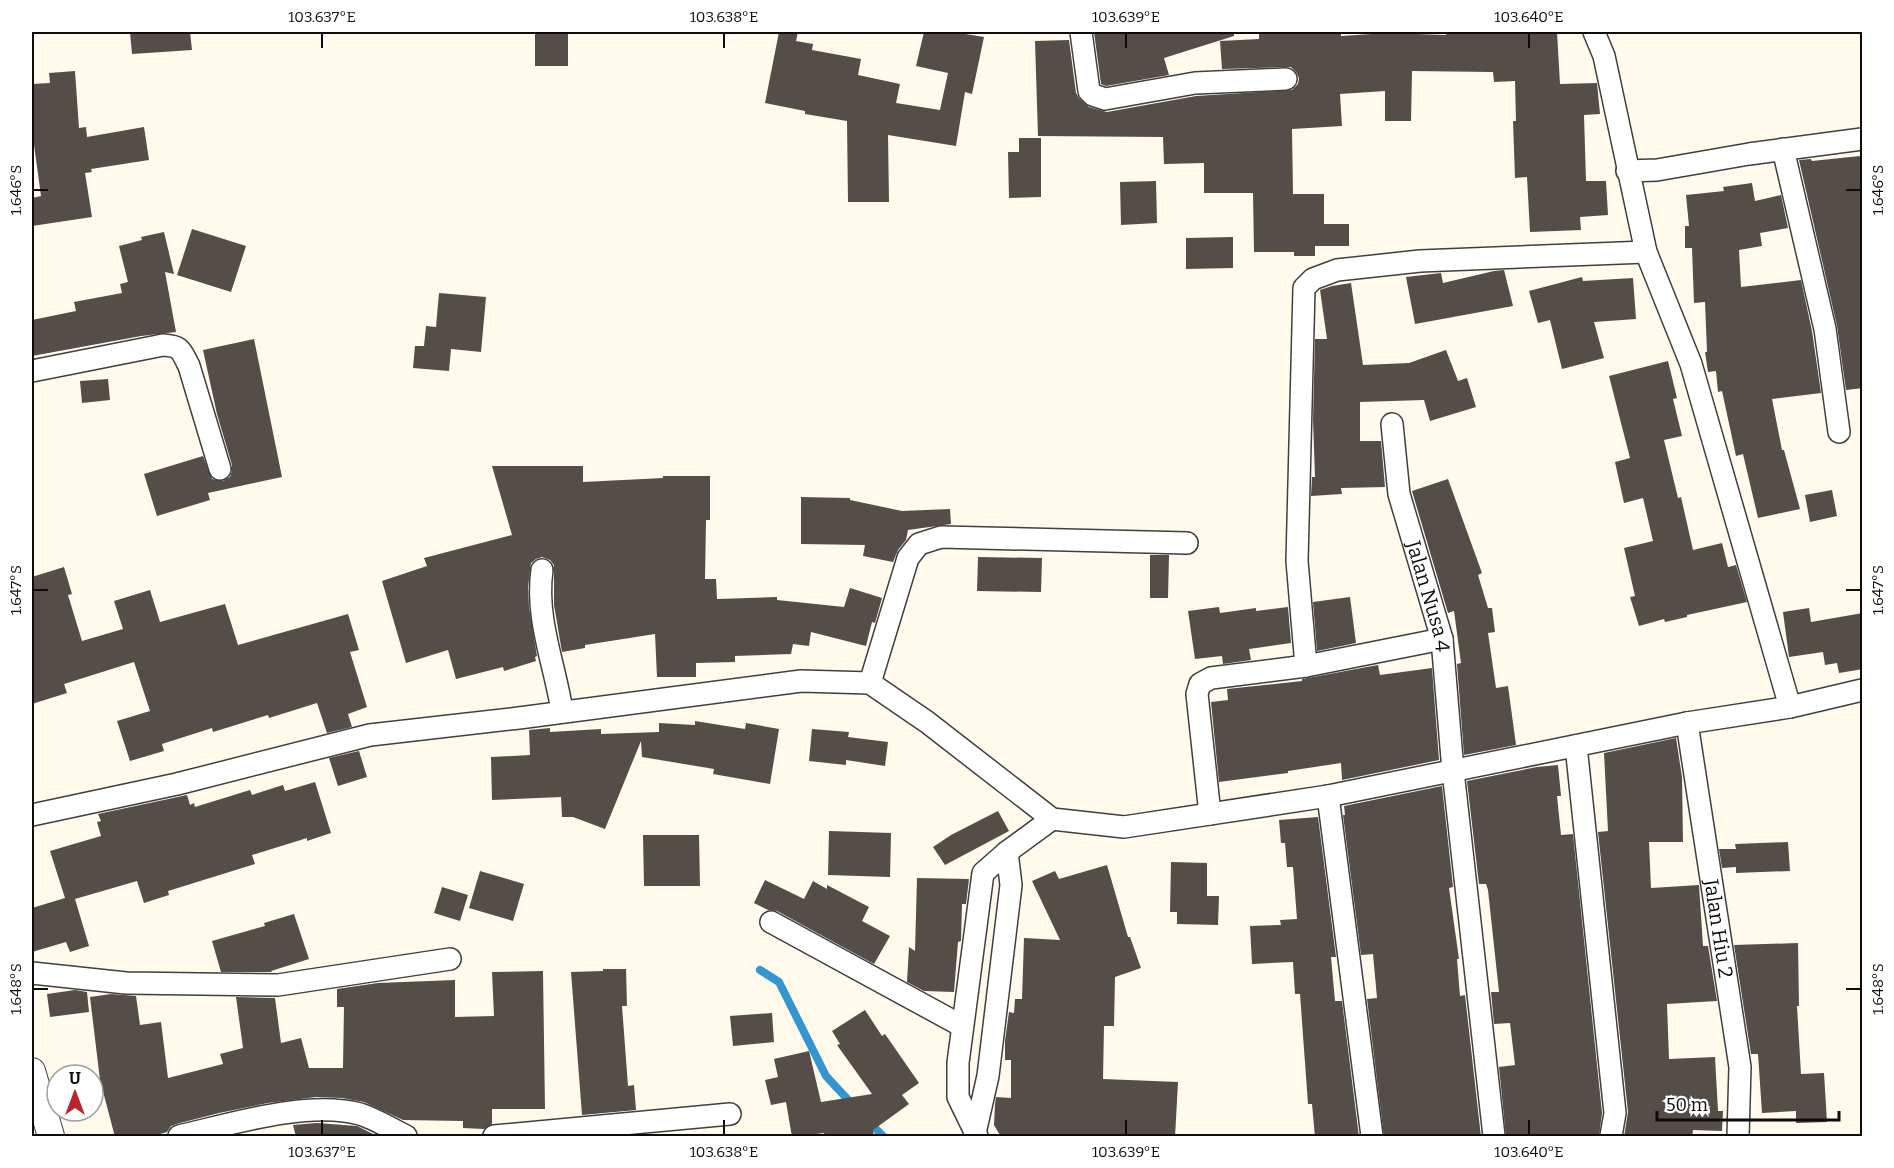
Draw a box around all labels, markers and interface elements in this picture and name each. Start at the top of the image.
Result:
text: 103.637°E [288,8,356,26]
text: 103.638°E [690,8,758,26]
text: 103.639°E [1092,8,1160,26]
text: 103.640°E [1494,8,1564,26]
text: 1.646°S [7,165,25,215]
text: 1.646°S [1869,165,1887,215]
street label: Jalan Nusa 4 [1401,537,1455,653]
text: 1.647°S [7,565,25,615]
text: 1.647°S [1869,565,1887,615]
street label: Jalan Hiu 2 [1699,877,1738,980]
text: 1.648°S [7,963,25,1015]
text: 1.648°S [1869,963,1887,1015]
north arrow [45,1063,105,1123]
text: U [69,1069,81,1088]
scale bar [1657,1084,1838,1122]
text: 50 m [1666,1094,1708,1116]
text: 103.637°E [288,1143,356,1161]
text: 103.638°E [690,1143,758,1161]
text: 103.639°E [1092,1143,1160,1161]
text: 103.640°E [1494,1143,1564,1161]

